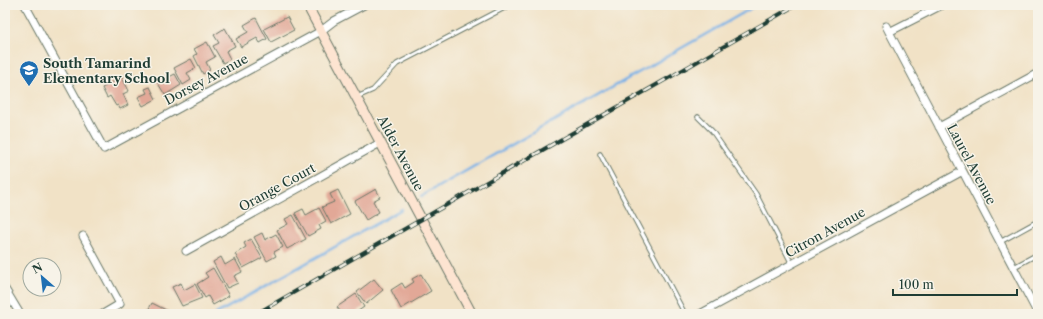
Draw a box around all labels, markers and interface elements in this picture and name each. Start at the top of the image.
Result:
street label: Dorsey Avenue [161,50,251,108]
place label: South Tamarind Elementary School [43,55,170,86]
school or university icon: South Tamarind Elementary School [18,59,40,87]
street label: Alder Avenue [374,112,428,193]
street label: Laurel Avenue [944,121,1000,207]
street label: Orange Court [236,159,318,215]
street label: Citron Avenue [782,203,868,261]
north arrow [22,257,62,297]
text: N [30,260,45,277]
scale bar [893,271,1017,297]
text: 100 m [899,277,934,292]

